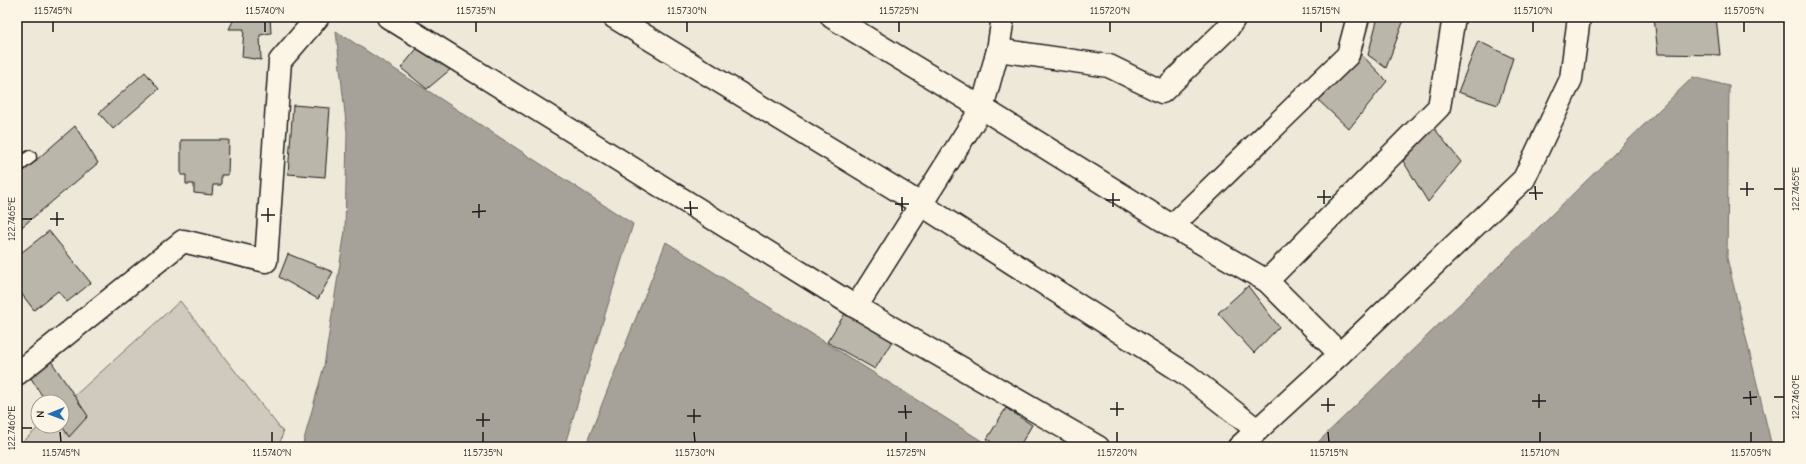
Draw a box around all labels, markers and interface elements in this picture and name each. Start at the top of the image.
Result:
text: 11.5745°N [34,5,72,17]
text: 11.5740°N [246,5,284,17]
text: 11.5735°N [456,5,496,17]
text: 11.5730°N [667,5,707,17]
text: 11.5725°N [879,5,919,17]
text: 11.5720°N [1090,5,1130,17]
text: 11.5715°N [1302,5,1340,17]
text: 11.5710°N [1514,5,1552,17]
text: 11.5705°N [1724,5,1764,17]
text: 122.7465°E [1790,167,1802,211]
text: 122.7465°E [6,197,18,241]
text: 122.7460°E [1790,375,1802,419]
north arrow [30,394,70,434]
text: 122.7460°E [6,406,18,450]
text: N [34,410,47,418]
text: 11.5745°N [42,447,80,459]
text: 11.5740°N [253,447,291,459]
text: 11.5735°N [463,447,503,459]
text: 11.5730°N [675,447,715,459]
text: 11.5725°N [886,447,926,459]
text: 11.5720°N [1097,447,1137,459]
text: 11.5715°N [1310,447,1348,459]
text: 11.5710°N [1521,447,1559,459]
text: 11.5705°N [1731,447,1771,459]

